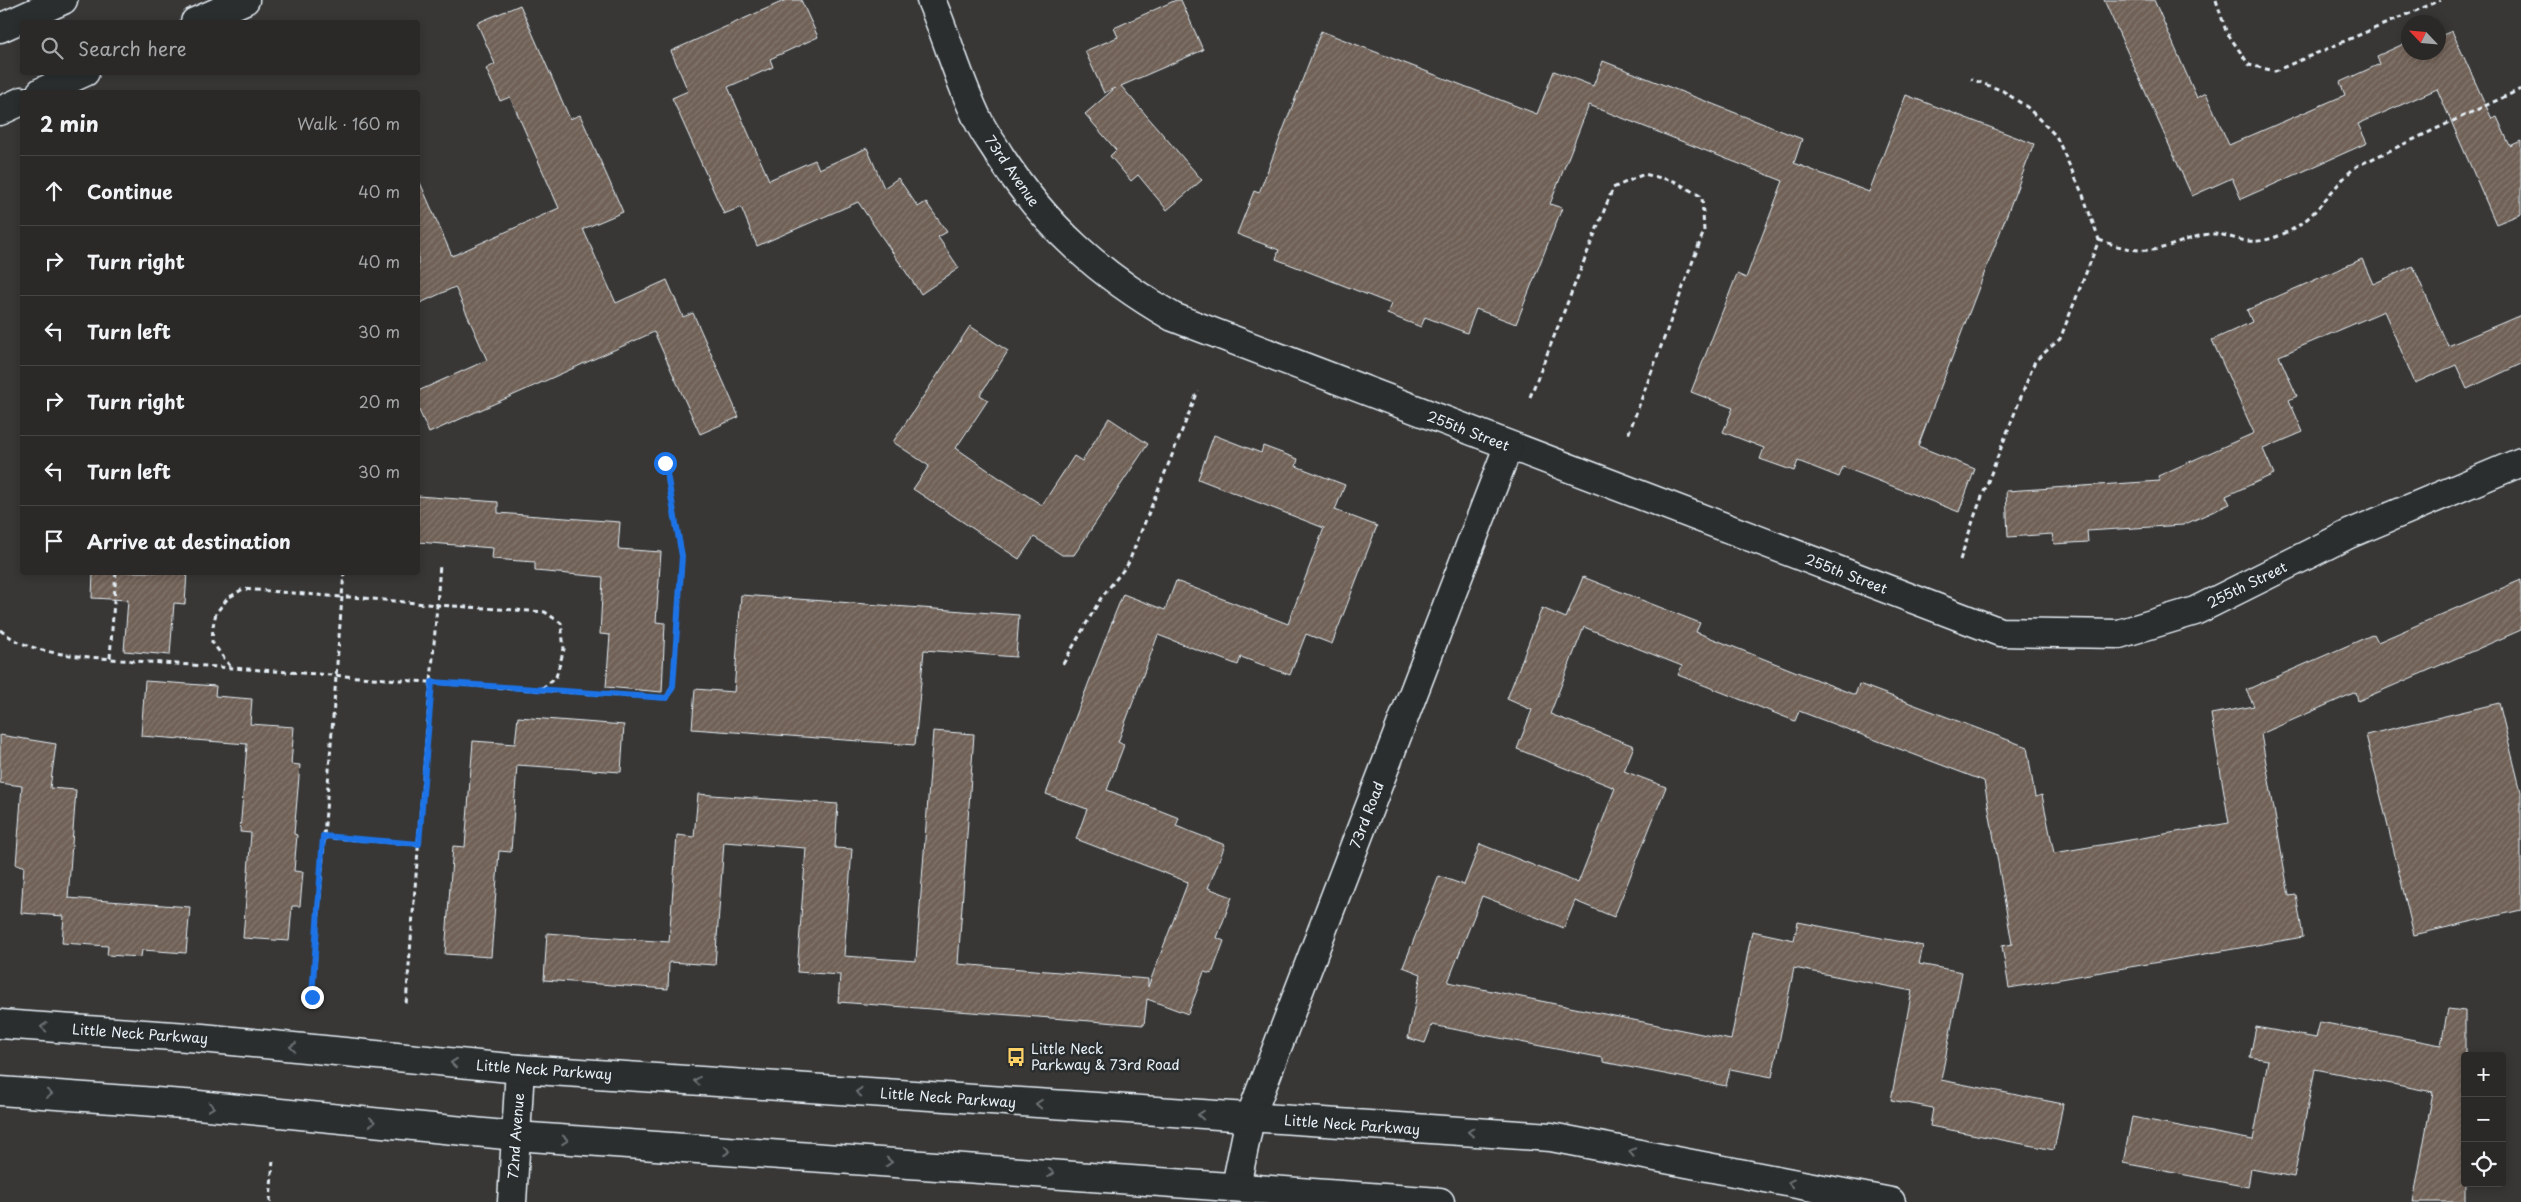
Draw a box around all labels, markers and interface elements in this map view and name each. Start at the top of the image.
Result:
north arrow [2401,15,2446,60]
search box [20,20,420,75]
icon: search [38,34,66,62]
text: Search here [78,34,187,62]
text: 2 min [40,107,99,139]
text: Walk · 160 m [297,111,400,135]
street label: 73rd Avenue [980,131,1045,211]
icon: ahead [40,177,68,205]
text: Continue [87,177,173,205]
text: 40 m [358,179,400,203]
icon: right [40,247,68,275]
text: Turn right [87,247,185,275]
text: 40 m [358,249,400,273]
icon: left [40,317,68,345]
text: Turn left [87,317,171,345]
text: 30 m [358,319,400,343]
icon: right [40,387,68,415]
text: Turn right [87,387,185,415]
text: 20 m [359,389,400,413]
street label: 255th Street [1424,405,1513,456]
route start [654,452,677,475]
icon: left [40,457,68,485]
text: Turn left [87,457,171,485]
text: 30 m [358,459,400,483]
icon: arrive [40,527,68,555]
text: Arrive at destination [87,527,291,555]
street label: 255th Street [1802,548,1891,599]
street label: 255th Street [2203,556,2291,613]
street label: 73rd Road [1344,778,1389,851]
route end [301,986,324,1009]
street label: Little Neck Parkway [71,1018,209,1049]
one-way arrow [39,1021,47,1032]
place label: Little Neck Parkway & 73rd Road [1031,1038,1180,1075]
one-way arrow [288,1042,296,1053]
bus stop icon: Little Neck Parkway & 73rd Road [1005,1046,1027,1068]
map controls [2461,1052,2506,1187]
button: + [2461,1052,2506,1097]
street label: Little Neck Parkway [475,1054,613,1085]
one-way arrow [450,1058,458,1069]
one-way arrow [693,1075,701,1086]
street label: Little Neck Parkway [879,1082,1017,1113]
one-way arrow [855,1087,863,1098]
one-way arrow [45,1089,53,1100]
street label: 72nd Avenue [502,1092,529,1180]
button: − [2461,1097,2506,1142]
one-way arrow [1035,1099,1043,1110]
one-way arrow [207,1101,215,1112]
street label: Little Neck Parkway [1283,1109,1421,1140]
one-way arrow [1197,1110,1205,1121]
one-way arrow [369,1117,377,1128]
one-way arrow [1467,1127,1475,1138]
one-way arrow [561,1134,569,1145]
button: locate [2461,1142,2506,1187]
one-way arrow [723,1145,731,1156]
one-way arrow [1627,1148,1636,1158]
one-way arrow [885,1157,893,1168]
one-way arrow [1047,1168,1055,1179]
one-way arrow [1787,1178,1796,1189]

